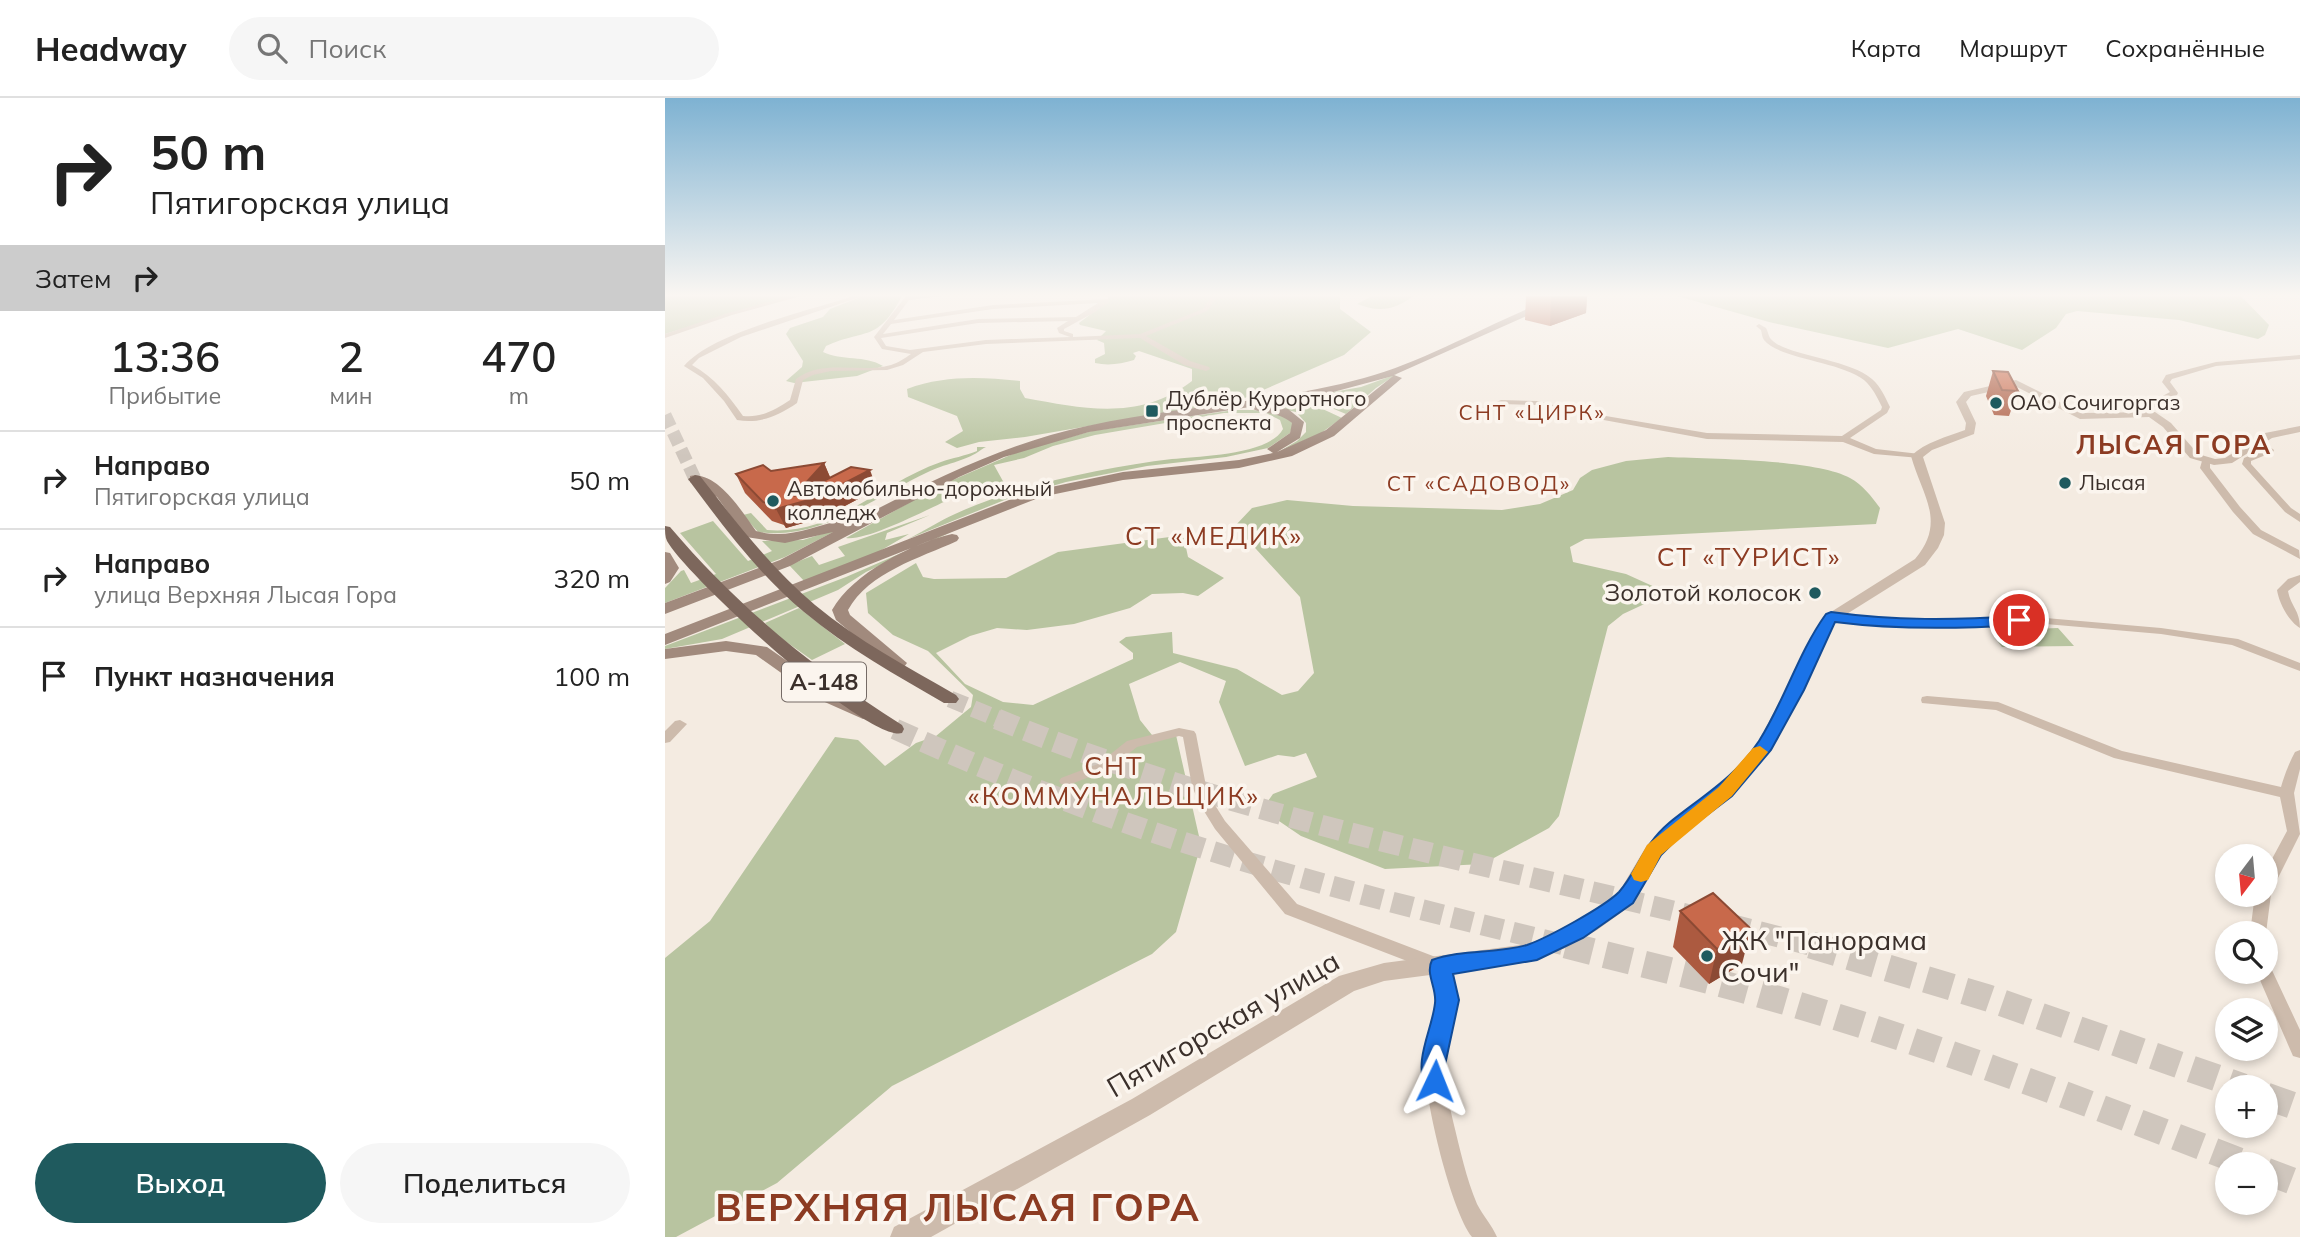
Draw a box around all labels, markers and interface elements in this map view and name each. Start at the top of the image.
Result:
search box [229,17,719,80]
text: Headway [35,28,187,69]
icon: search [253,29,291,67]
text: Поиск [309,32,386,65]
text: Карта [1851,33,1921,63]
text: Маршрут [1959,33,2067,63]
text: Сохранённые [2105,33,2265,63]
text: 50 m [150,121,266,182]
icon: right [35,126,126,217]
text: Пятигорская улица [150,182,450,222]
icon: right [126,259,164,297]
text: Затем [35,262,112,295]
text: 13:36 [109,330,220,383]
text: 2 [338,330,364,383]
text: 470 [481,330,557,383]
text: Прибытие [108,381,221,410]
text: мин [330,381,373,410]
text: m [509,381,529,410]
place label: Дублёр Курортного проспекта [1166,385,1366,435]
place label: ОАО Сочигоргаз [2010,389,2180,415]
marker: ОАО Сочигоргаз [1988,395,2004,411]
district label: СНТ «ЦИРК» [1458,399,1606,425]
marker: Дублёр Курортного проспекта [1144,403,1160,419]
district label: ЛЫСАЯ ГОРА [2076,428,2272,461]
text: Направо [94,449,210,482]
icon: right [35,461,73,499]
text: 50 m [569,464,630,497]
place label: Лысая [2079,469,2146,495]
district label: СТ «САДОВОД» [1387,470,1571,496]
place label: Автомобильно-дорожный колледж [787,475,1052,525]
marker: Лысая [2057,475,2073,491]
text: Пятигорская улица [94,482,310,511]
marker: Автомобильно-дорожный колледж [765,493,781,509]
district label: СТ «МЕДИК» [1125,519,1303,552]
district label: СТ «ТУРИСТ» [1657,540,1841,573]
text: Направо [94,547,210,580]
icon: right [35,559,73,597]
text: 320 m [554,562,630,595]
place label: Золотой колосок [1605,577,1801,607]
text: улица Верхняя Лысая Гора [94,580,397,609]
marker: Золотой колосок [1807,585,1823,601]
pin [1989,590,2049,650]
icon: arrive [2000,601,2038,639]
icon: arrive [35,657,73,695]
text: Пункт назначения [94,660,335,693]
text: 100 m [554,660,630,693]
road number: А-148 [782,662,866,702]
district label: СНТ «КОММУНАЛЬЩИК» [968,749,1260,812]
north arrow [2215,844,2279,906]
map controls [2215,844,2278,1215]
button: search [2215,921,2278,984]
place label: ЖК "Панорама Сочи" [1721,922,1927,989]
street label: Пятигорская улица [1100,943,1345,1104]
marker: ЖК "Панорама Сочи" [1699,948,1715,964]
button: layers [2215,998,2278,1061]
position arrow [1398,1044,1472,1118]
button: + [2215,1075,2278,1138]
button: Выход [35,1143,326,1223]
button: Поделиться [340,1143,630,1223]
button: − [2215,1152,2278,1215]
district label: ВЕРХНЯЯ ЛЫСАЯ ГОРА [715,1183,1201,1231]

